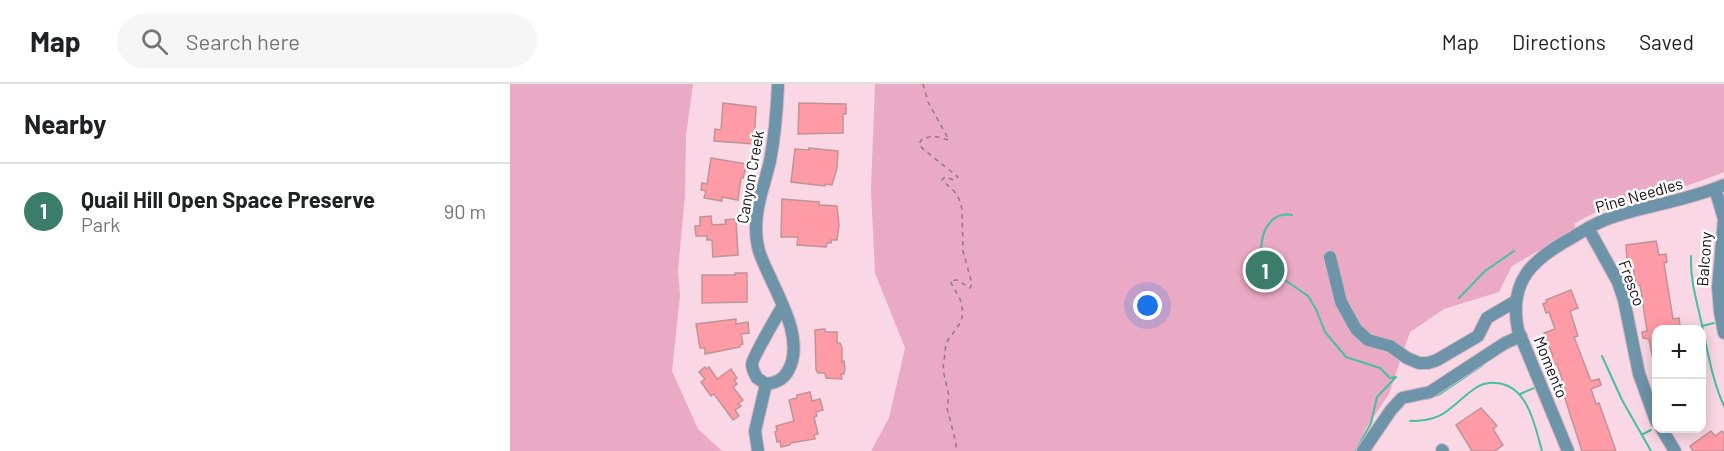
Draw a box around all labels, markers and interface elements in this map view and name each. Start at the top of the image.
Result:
search box [117,14,537,68]
text: Map [30,24,81,58]
icon: search [138,25,171,58]
text: Search here [186,28,300,54]
text: Map [1442,29,1479,54]
text: Directions [1512,29,1606,54]
text: Saved [1639,29,1694,54]
text: Nearby [24,108,106,139]
street label: Canyon Creek [732,129,767,225]
street label: Pine Needles [1593,173,1685,216]
text: Quail Hill Open Space Preserve [81,186,375,212]
text: 1 [40,199,47,223]
text: 90 m [444,199,486,223]
text: Park [81,212,120,236]
street label: Balcony [1692,230,1715,287]
pin: 1 [1246,248,1284,292]
street label: Fresco [1615,257,1650,308]
your location [1133,291,1162,320]
map controls [1652,325,1706,433]
button: + [1652,325,1706,379]
street label: Momento [1531,333,1572,400]
button: − [1652,379,1706,433]

